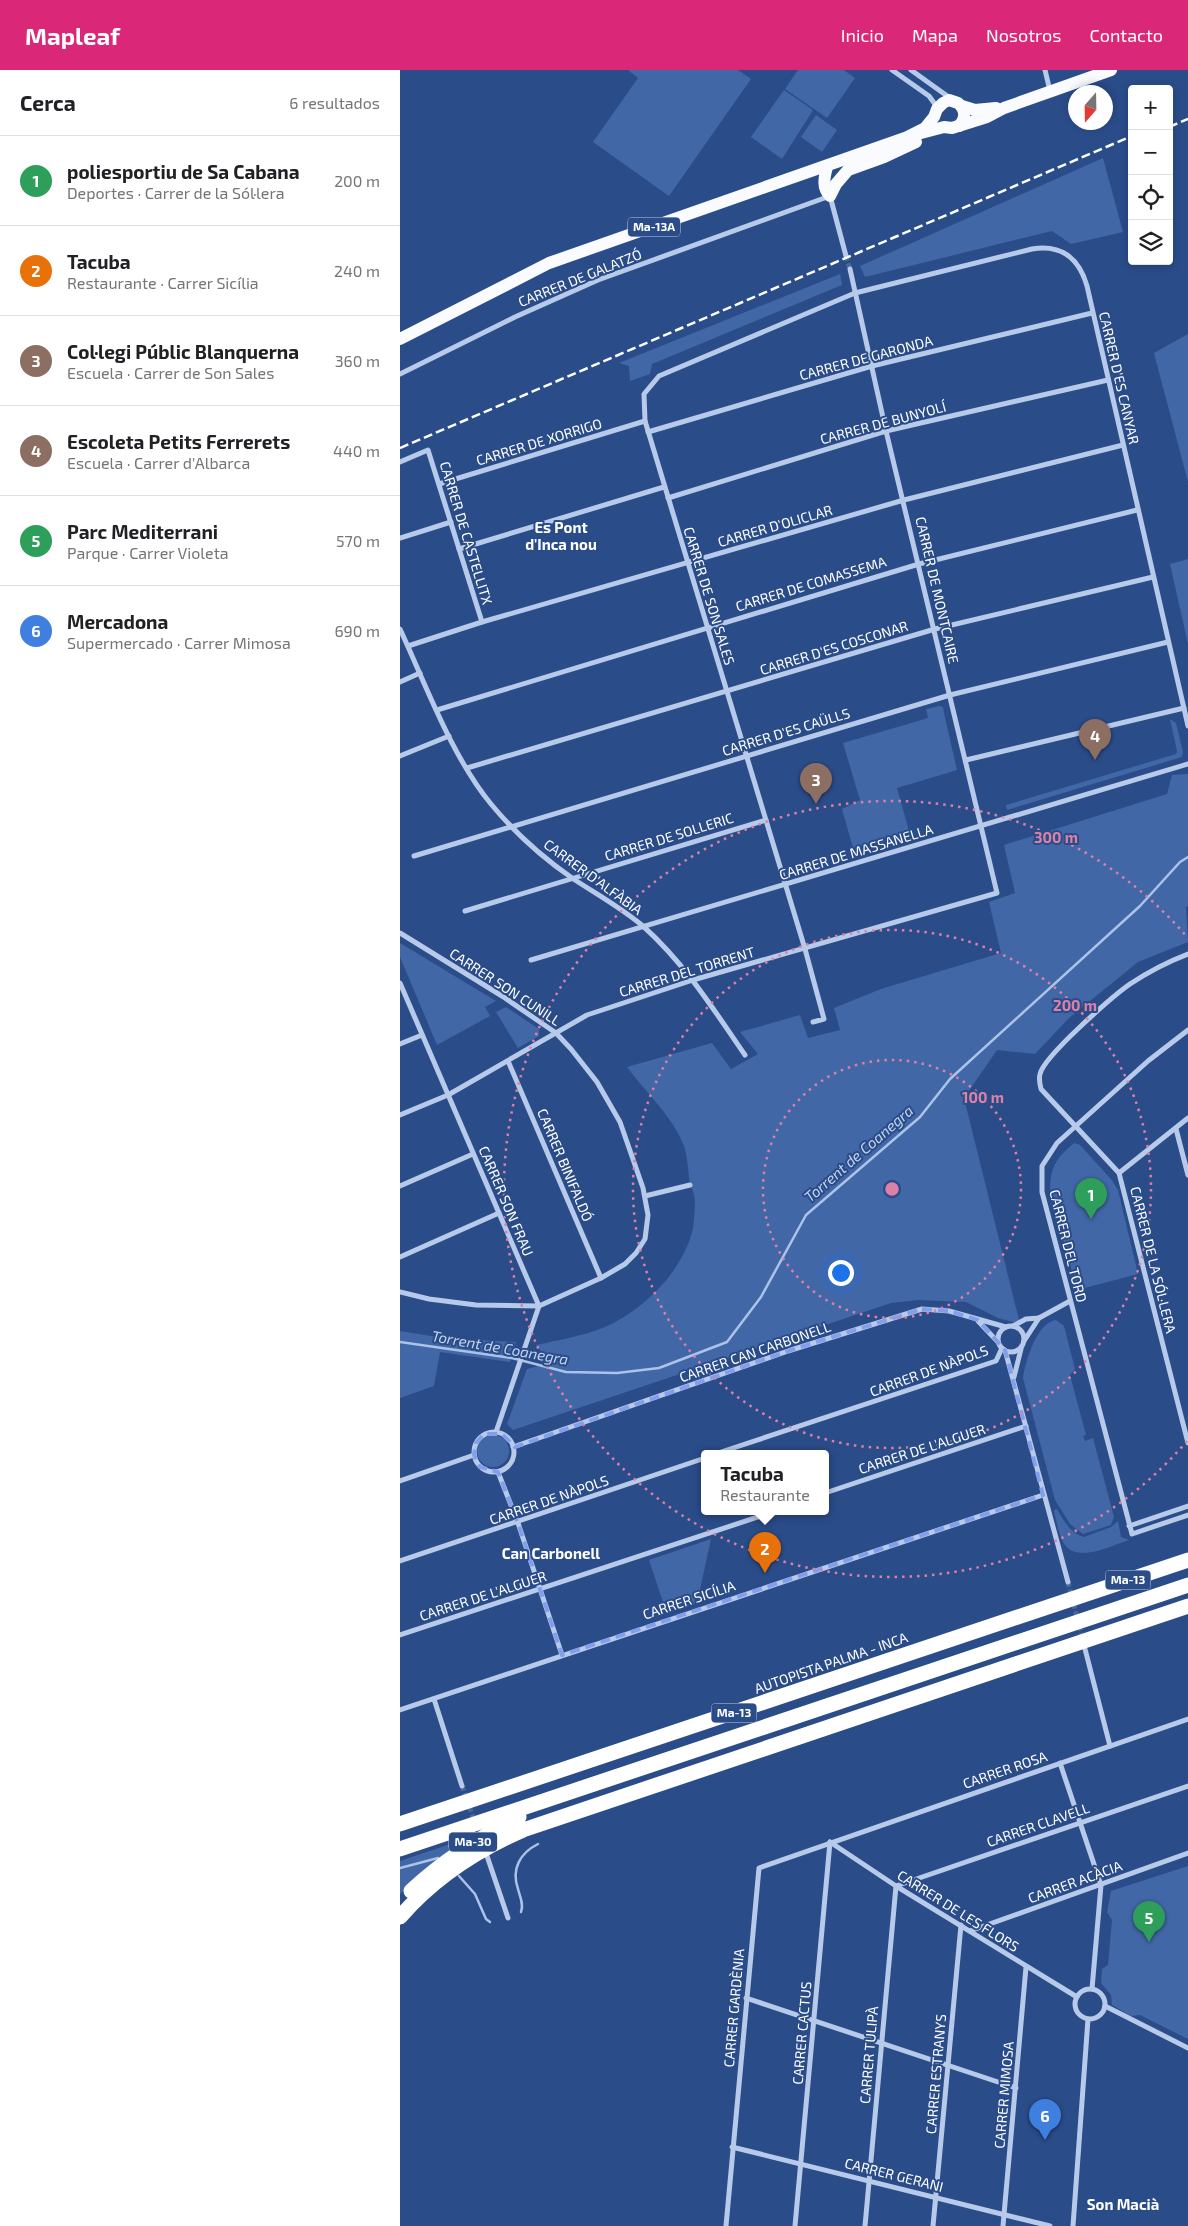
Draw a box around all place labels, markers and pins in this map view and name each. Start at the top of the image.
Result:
pin: 4 [1079,719,1111,760]
pin: 3 [800,763,832,804]
pin: 1 [1075,1178,1107,1219]
centre of rings [883,1180,901,1198]
pin: 2 [749,1532,781,1573]
pin: 5 [1133,1901,1165,1942]
pin: 6 [1029,2099,1061,2140]

